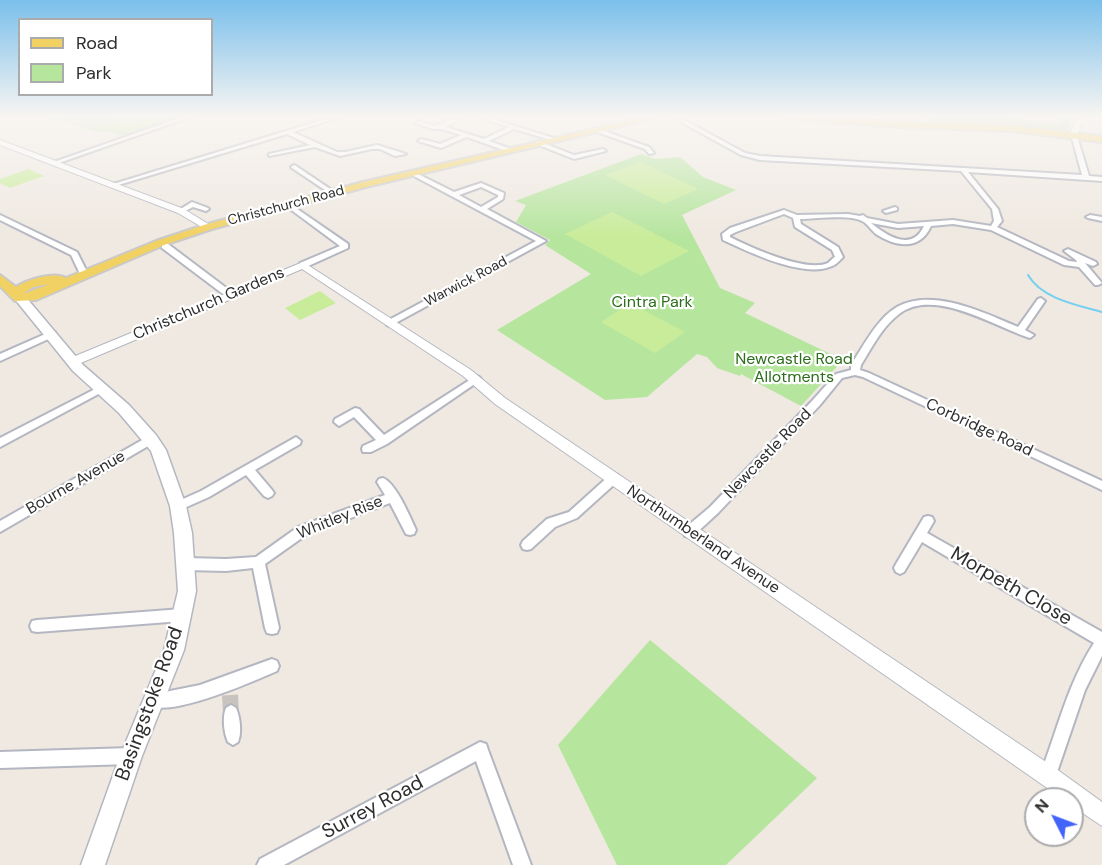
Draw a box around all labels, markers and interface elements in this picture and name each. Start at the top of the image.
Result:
legend [18,18,213,96]
text: Road [76,31,118,55]
text: Park [76,61,112,85]
street label: Christchurch Road [226,182,346,230]
street label: Warwick Road [422,253,510,311]
street label: Christchurch Gardens [130,263,288,345]
park label: Cintra Park [611,293,693,313]
park label: Newcastle Road Allotments [735,350,853,388]
street label: Corbridge Road [922,395,1036,461]
street label: Newcastle Road [720,405,816,503]
street label: Bourne Avenue [23,447,129,519]
street label: Northumberland Avenue [623,482,783,598]
street label: Whitley Rise [294,492,386,544]
street label: Morpeth Close [946,543,1076,631]
street label: Basingstoke Road [111,624,189,784]
street label: Surrey Road [318,771,428,845]
north arrow [1024,787,1084,847]
text: N [1030,795,1053,817]

